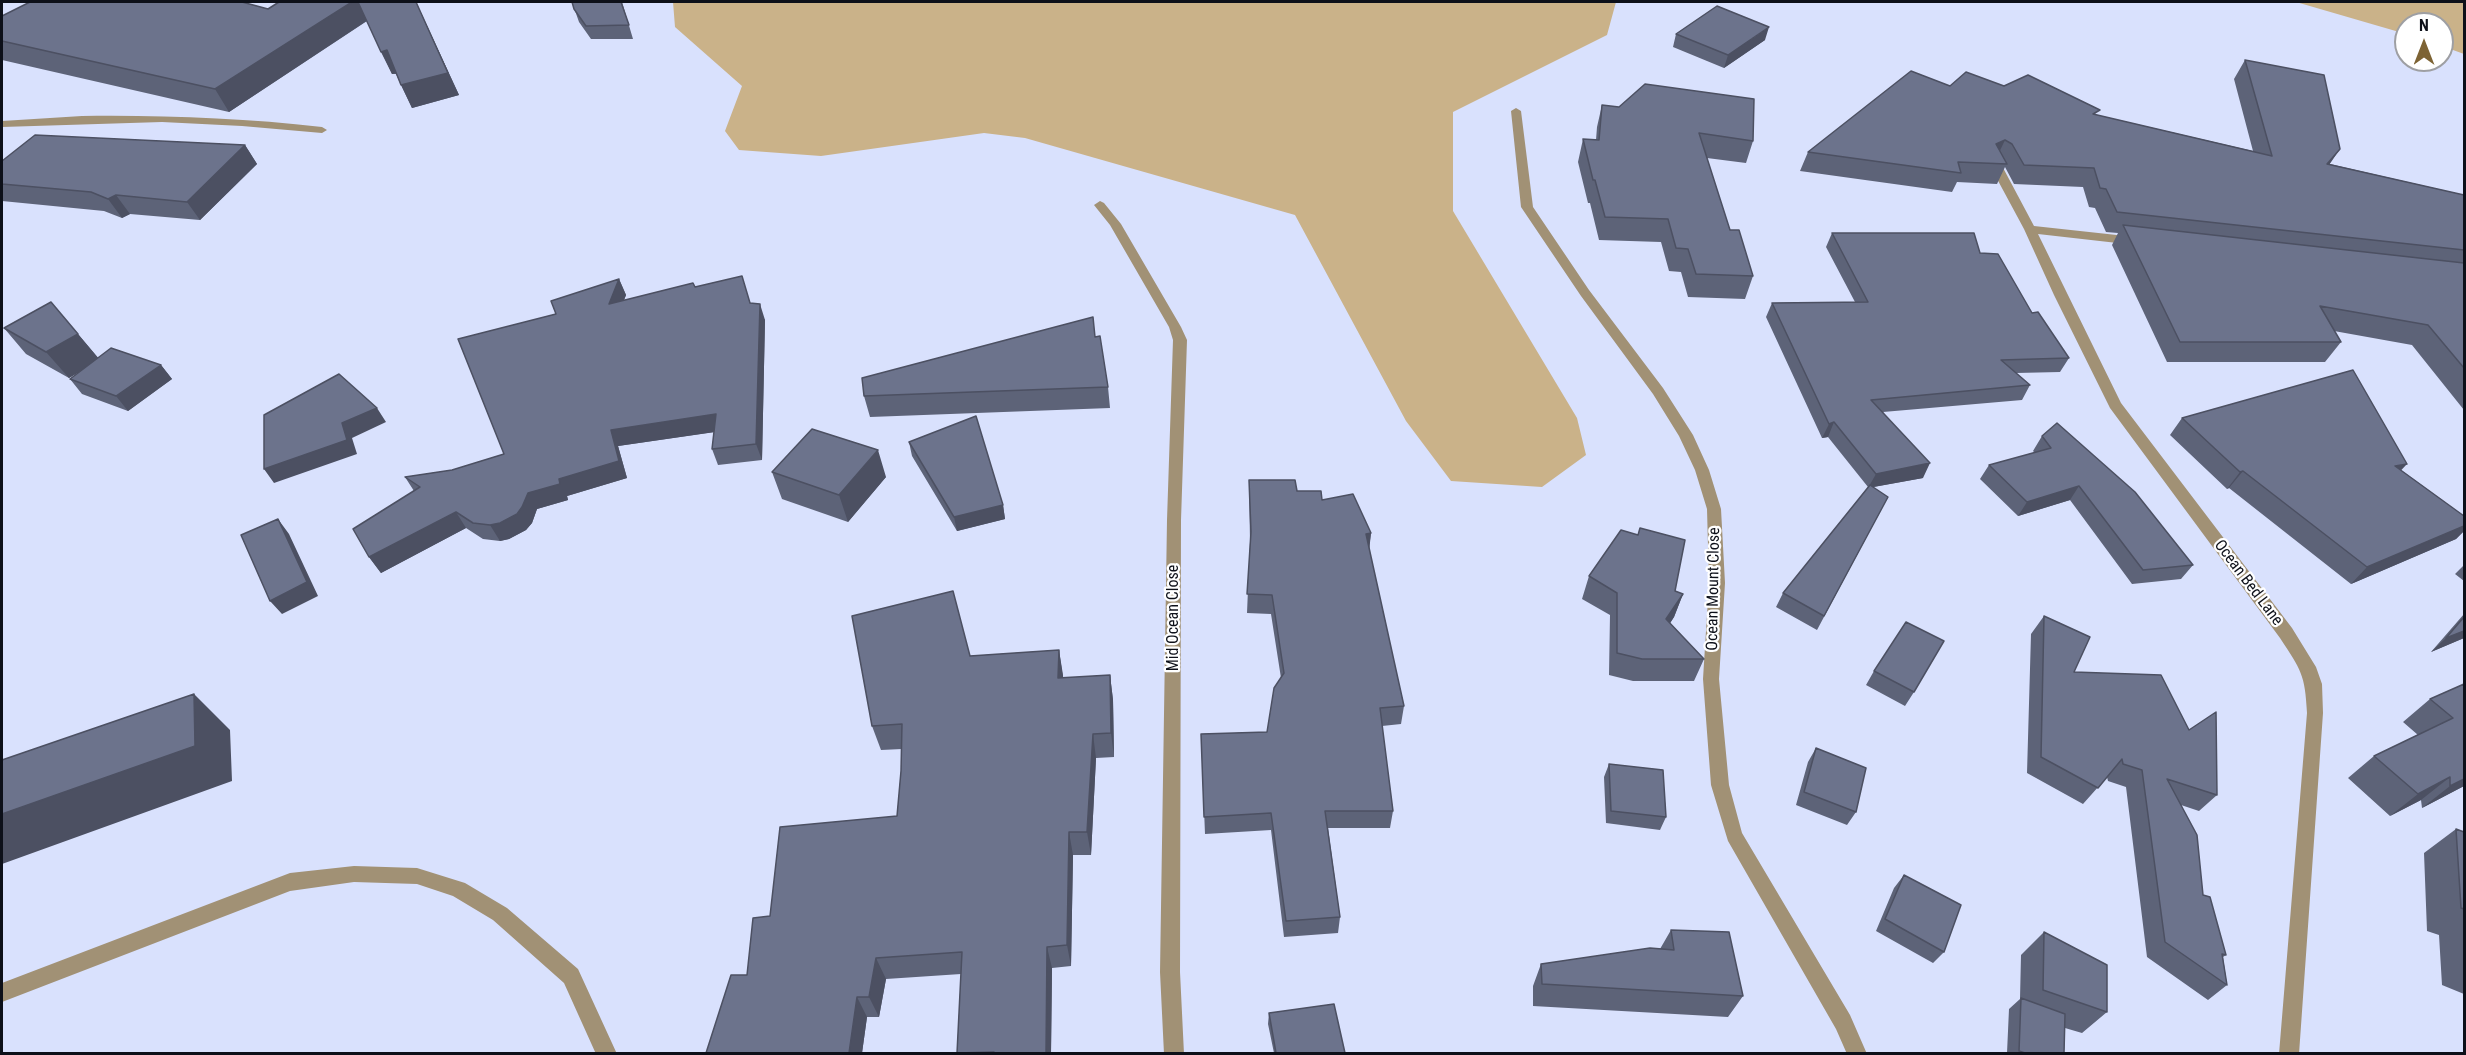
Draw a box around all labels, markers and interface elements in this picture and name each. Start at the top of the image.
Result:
north arrow [2394,12,2454,72]
text: N [2419,16,2429,35]
street label: Ocean Mount Close [1703,527,1725,651]
street label: Ocean Bed Lane [2210,537,2286,629]
street label: Mid Ocean Close [1164,565,1184,671]

